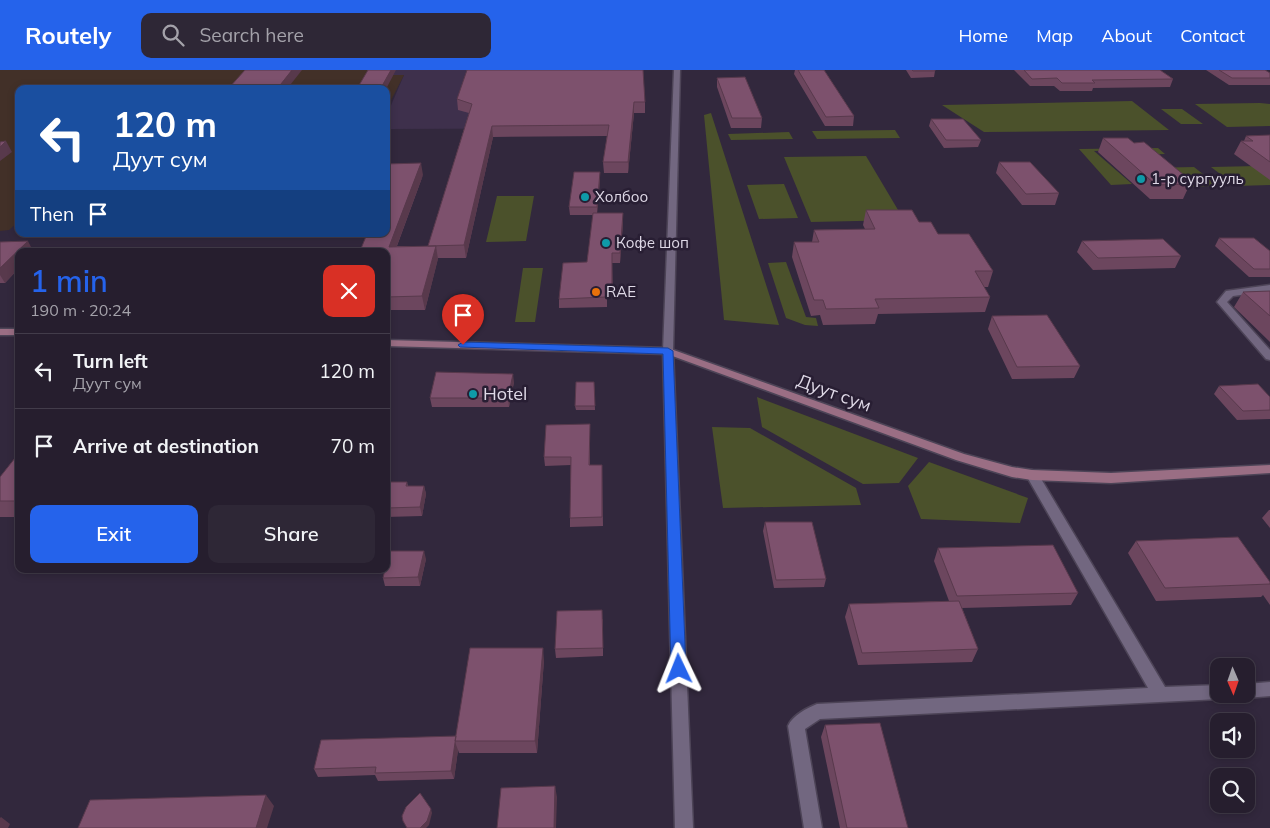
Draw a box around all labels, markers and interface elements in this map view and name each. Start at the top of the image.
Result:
search box [141,13,491,58]
text: Routely [25,20,111,50]
icon: search [159,21,187,49]
text: Search here [199,23,304,47]
text: Home [958,24,1008,47]
text: Map [1036,24,1073,47]
text: About [1101,24,1152,47]
text: Contact [1180,24,1245,47]
text: 120 m [113,102,217,146]
icon: left [30,105,95,170]
text: Дуут сум [113,145,208,173]
place label: 1-р сургууль [1151,169,1244,188]
marker: 1-р сургууль [1135,173,1147,185]
place label: Холбоо [595,187,648,206]
marker: Холбоо [579,191,591,203]
icon: arrive [84,200,112,228]
text: Then [30,202,74,226]
place label: Кофе шоп [616,233,689,252]
marker: Кофе шоп [600,237,612,249]
text: 1 min [30,262,108,300]
button: close [323,265,375,317]
place label: RAE [606,282,636,301]
marker: RAE [590,286,602,298]
pin [442,294,484,345]
text: 190 m · 20:24 [30,300,131,320]
icon: arrive [449,301,477,329]
text: Turn left [73,349,148,373]
icon: left [30,357,58,385]
text: 120 m [319,359,375,383]
street label: Дуут сум [794,368,874,417]
text: Дуут сум [73,373,142,393]
place label: Hotel [483,382,527,405]
marker: Hotel [467,388,479,400]
icon: arrive [30,432,58,460]
text: Arrive at destination [73,434,259,458]
text: 70 m [331,434,375,458]
button: Exit [30,505,198,563]
button: Share [208,505,375,563]
position arrow [652,642,704,694]
north arrow [1210,658,1255,702]
map controls [1210,658,1255,813]
button: sound [1210,713,1255,758]
button: search [1210,768,1255,813]

